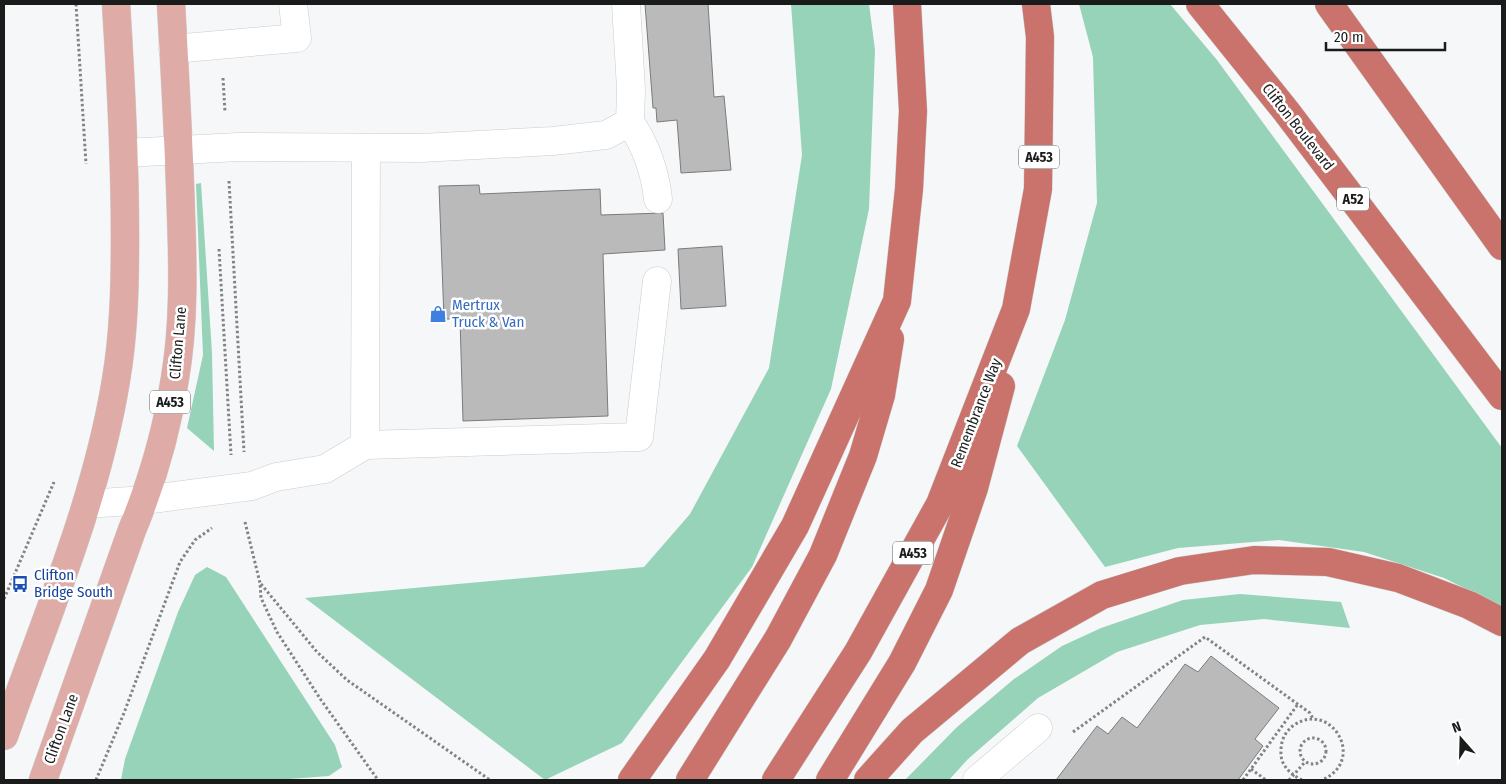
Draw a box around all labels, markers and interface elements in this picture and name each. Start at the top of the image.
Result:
scale bar [1326,20,1445,52]
text: 20 m [1334,28,1364,46]
street label: Clifton Boulevard [1258,80,1338,174]
road number: A453 [1019,146,1059,168]
road number: A52 [1337,188,1369,210]
place label: Mertrux Truck & Van [452,296,524,331]
shop icon: Mertrux Truck & Van [428,304,448,324]
street label: Clifton Lane [166,306,190,380]
street label: Remembrance Way [947,356,1005,470]
road number: A453 [150,391,190,414]
road number: A453 [893,542,933,564]
place label: Clifton Bridge South [34,566,113,601]
bus stop icon: Clifton Bridge South [10,574,30,594]
street label: Clifton Lane [40,692,82,766]
north arrow [1436,714,1486,764]
text: N [1450,718,1464,737]

